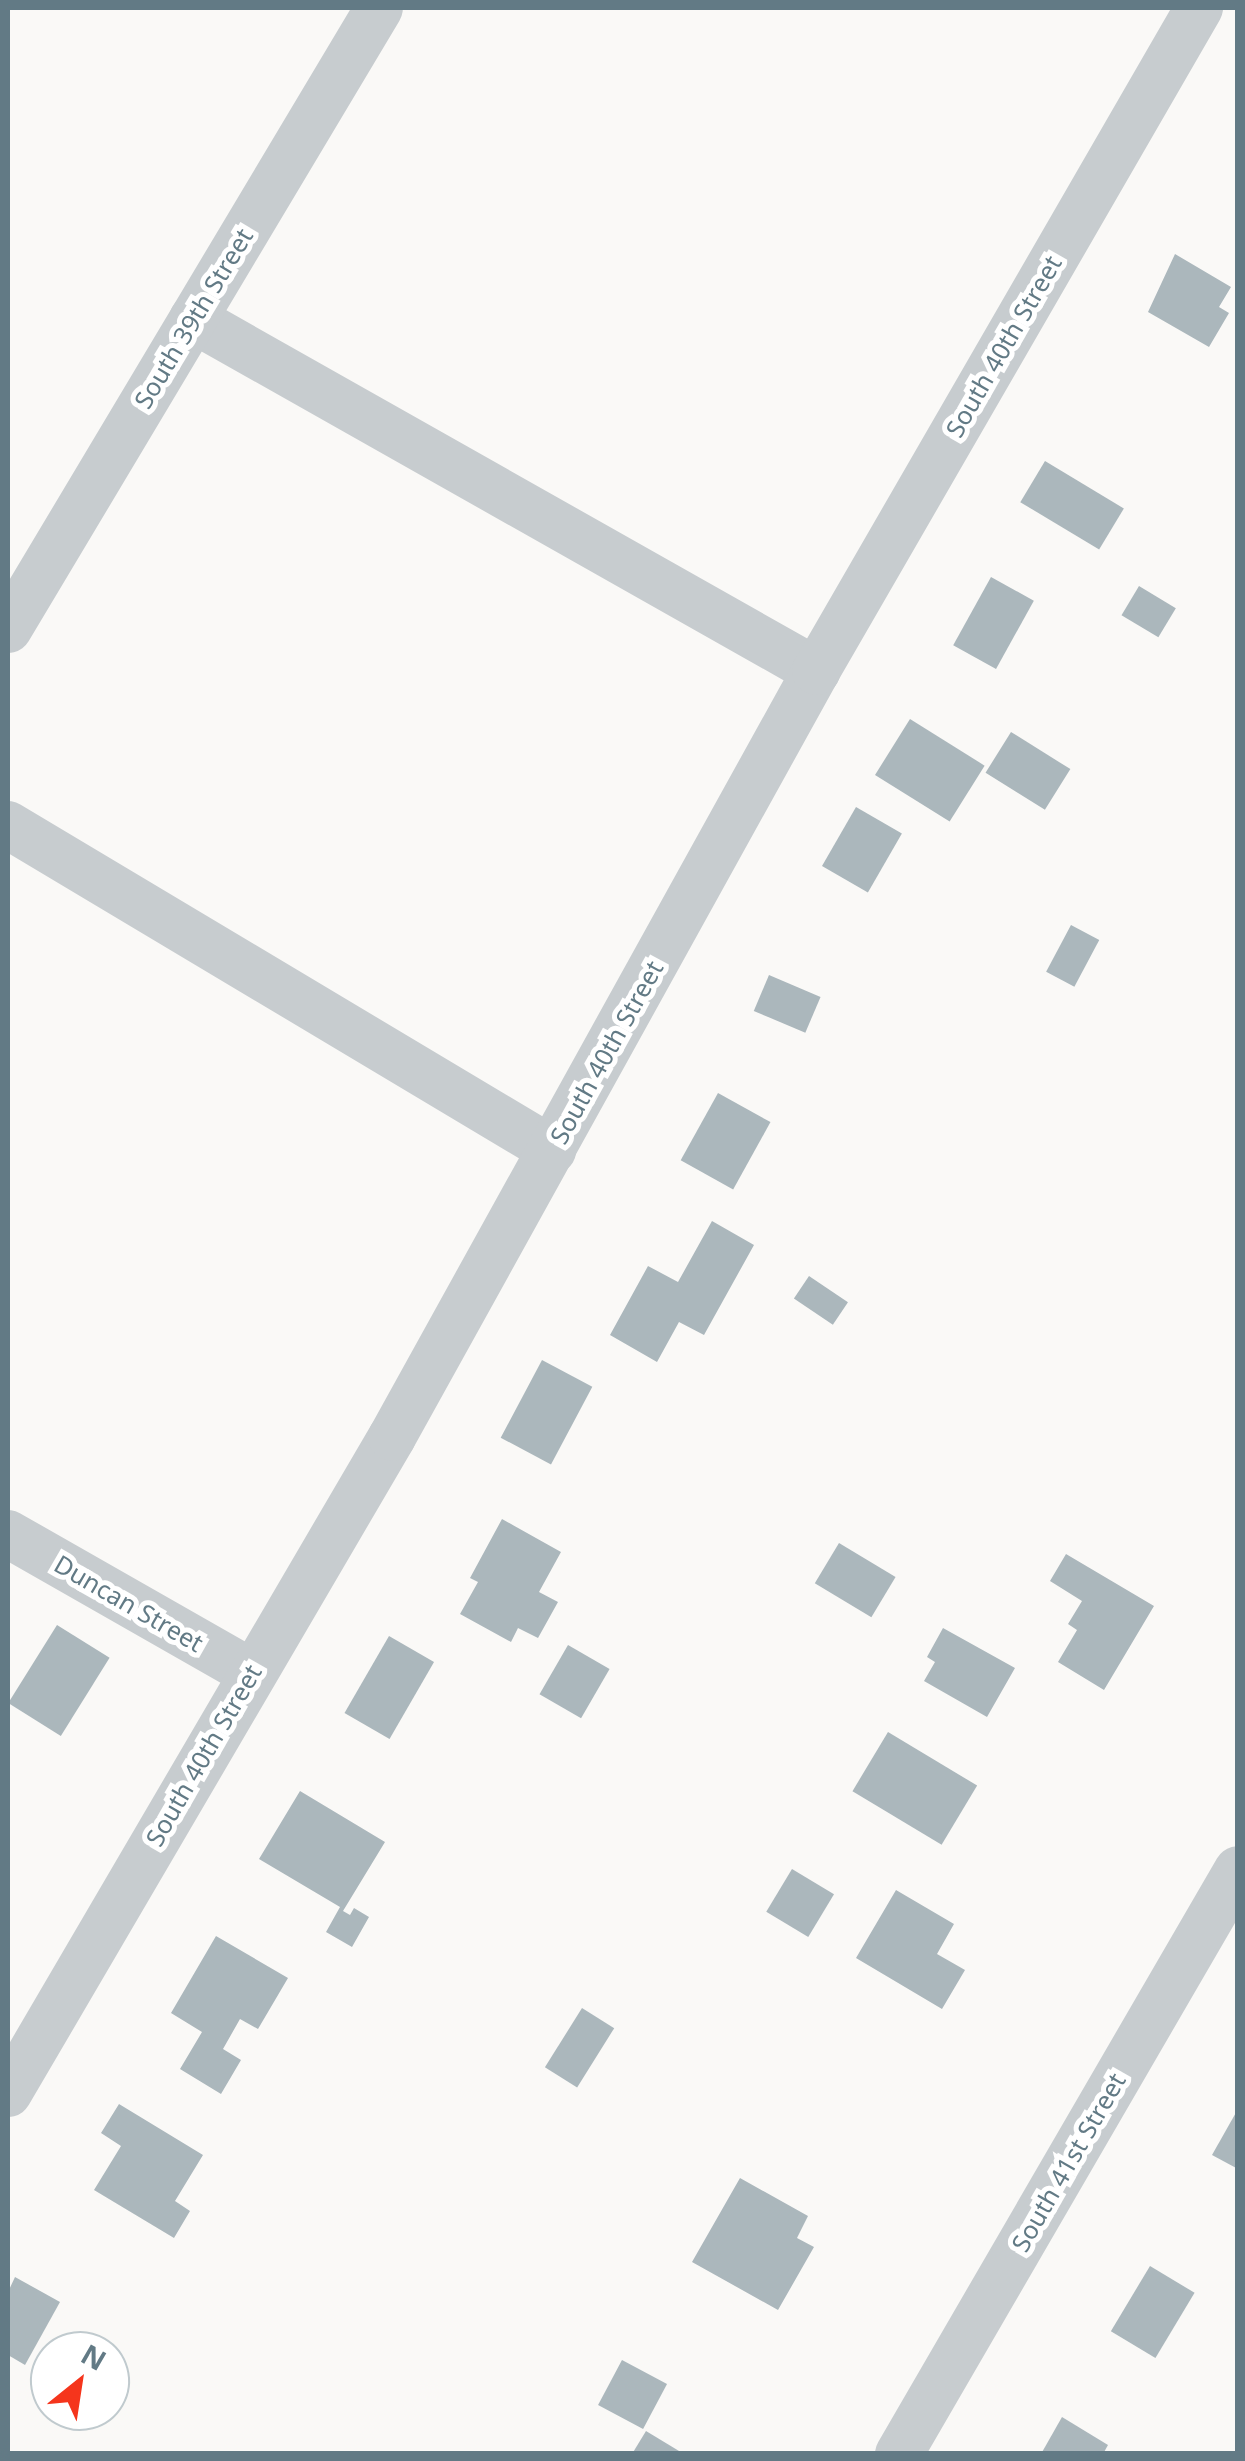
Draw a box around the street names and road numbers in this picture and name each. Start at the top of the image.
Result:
street label: South 39th Street [127,223,259,413]
street label: South 40th Street [939,250,1067,442]
street label: South 40th Street [543,955,669,1149]
street label: Duncan Street [49,1548,209,1658]
street label: South 40th Street [139,1659,267,1851]
street label: South 41st Street [1005,2067,1131,2257]

